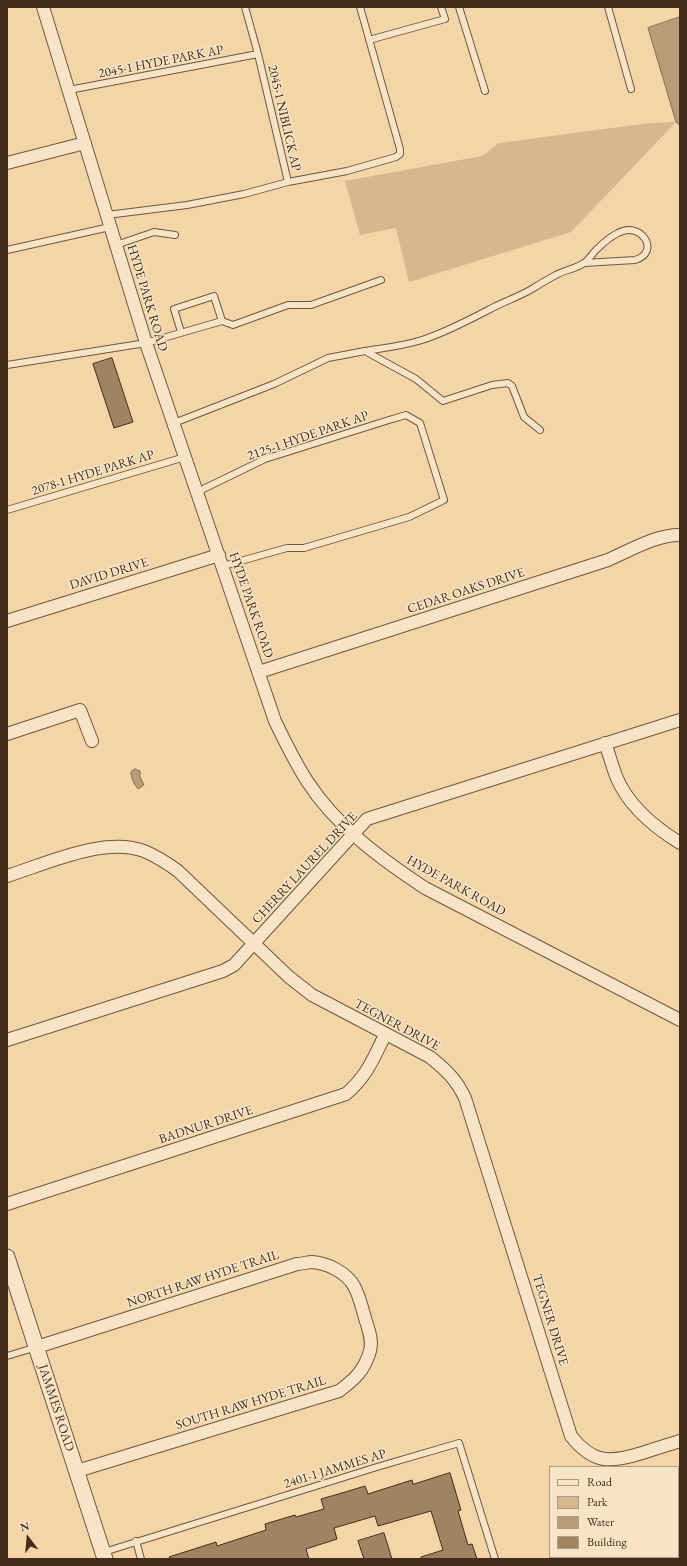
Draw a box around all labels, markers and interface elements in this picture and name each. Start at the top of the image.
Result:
street label: 2045-1 HYDE PARK AP [97,42,225,82]
street label: 2045-1 NIBLICK AP [264,63,304,173]
street label: HYDE PARK ROAD [123,243,171,353]
street label: 2125-1 HYDE PARK AP [245,408,371,464]
street label: 2078-1 HYDE PARK AP [30,447,156,499]
street label: HYDE PARK ROAD [226,550,276,660]
street label: DAVID DRIVE [68,555,150,593]
street label: CEDAR OAKS DRIVE [405,565,527,617]
street label: CHERRY LAUREL DRIVE [249,809,361,927]
street label: HYDE PARK ROAD [404,852,508,920]
street label: TEGNER DRIVE [352,996,442,1054]
street label: BADNUR DRIVE [157,1102,255,1148]
street label: NORTH RAW HYDE TRAIL [125,1247,281,1311]
street label: TEGNER DRIVE [529,1272,571,1368]
street label: JAMMES ROAD [35,1363,77,1453]
street label: SOUTH RAW HYDE TRAIL [174,1373,328,1433]
street label: 2401-1 JAMMES AP [282,1446,388,1492]
legend [549,1466,679,1558]
text: Road [587,1474,612,1490]
text: Park [587,1494,607,1510]
text: Water [587,1514,614,1530]
north arrow [8,1518,48,1558]
text: N [18,1519,31,1534]
text: Building [587,1534,627,1550]

